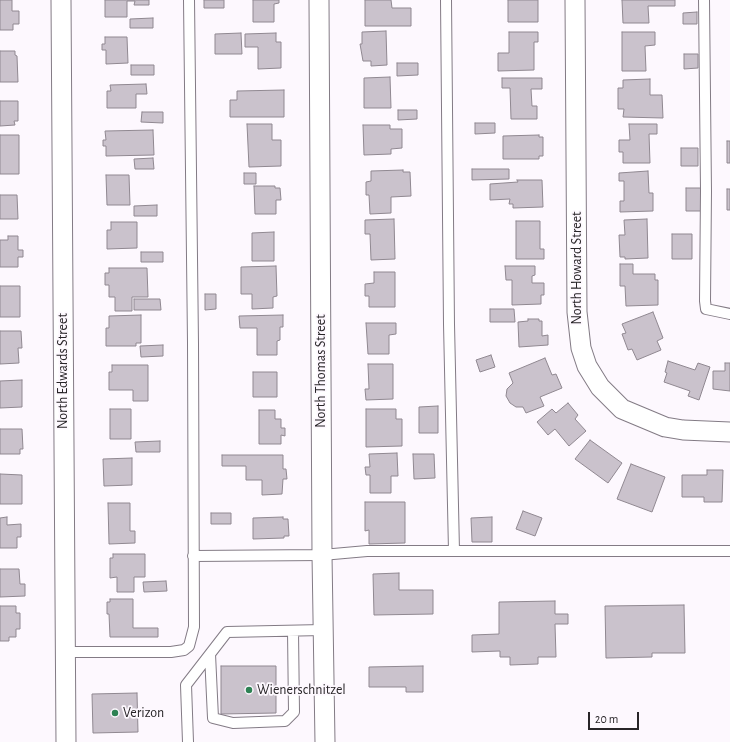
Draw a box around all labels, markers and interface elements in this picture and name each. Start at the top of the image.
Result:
street label: North Howard Street [569,211,585,325]
street label: North Edwards Street [55,313,71,429]
street label: North Thomas Street [313,314,329,428]
place label: Wienerschnitzel [257,682,346,698]
marker: Wienerschnitzel [244,685,254,695]
scale bar [590,704,641,730]
place label: Verizon [123,705,164,721]
marker: Verizon [110,708,120,718]
text: 20 m [595,713,618,725]

